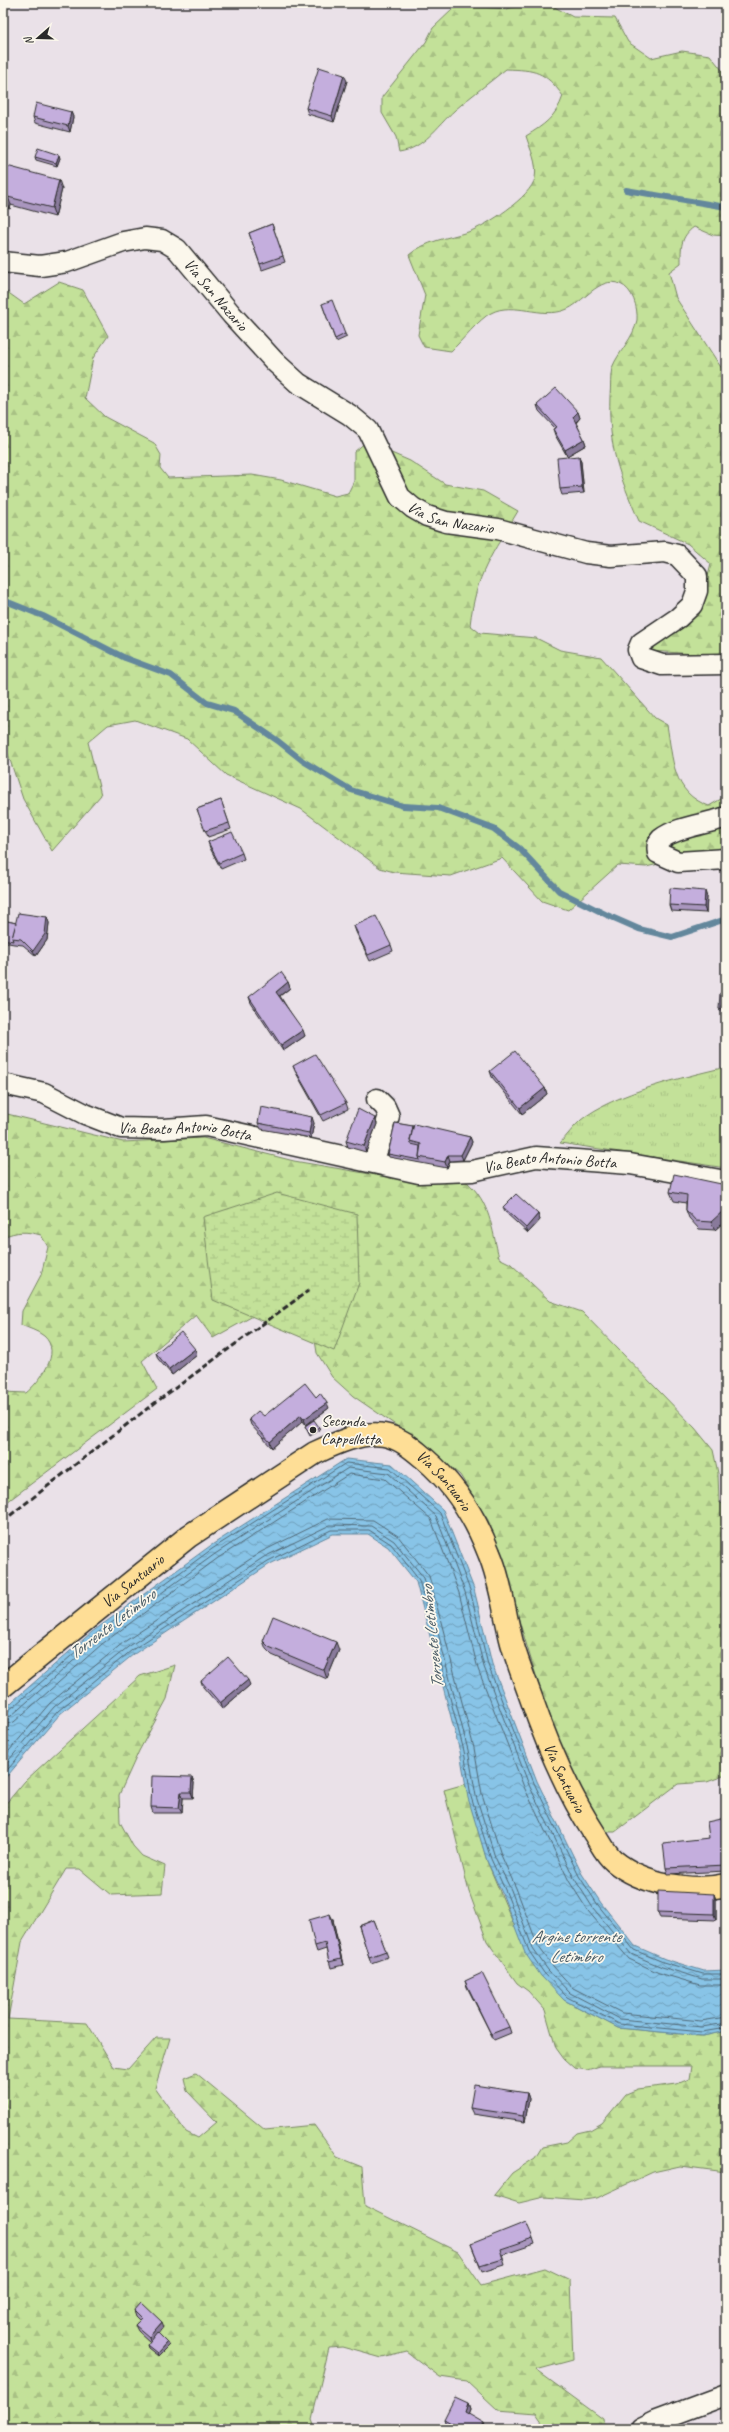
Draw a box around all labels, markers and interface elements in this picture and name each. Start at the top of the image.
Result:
north arrow [18,18,58,58]
text: N [20,34,36,47]
street label: Via San Nazario [179,255,253,336]
street label: Via San Nazario [403,497,496,538]
street label: Via Beato Antonio Botta [118,1116,254,1146]
street label: Via Beato Antonio Botta [482,1147,618,1178]
place label: Seconda Cappelletta [321,1411,382,1449]
marker: Seconda Cappelletta [308,1425,318,1435]
street label: Via Santuario [412,1446,477,1516]
street label: Via Santuario [98,1549,169,1612]
water label: Torrente Letimbro [416,1582,448,1690]
water label: Torrente Letimbro [64,1583,161,1664]
street label: Via Santuario [539,1740,590,1818]
water label: Argine torrente Letimbro [531,1926,623,1967]

